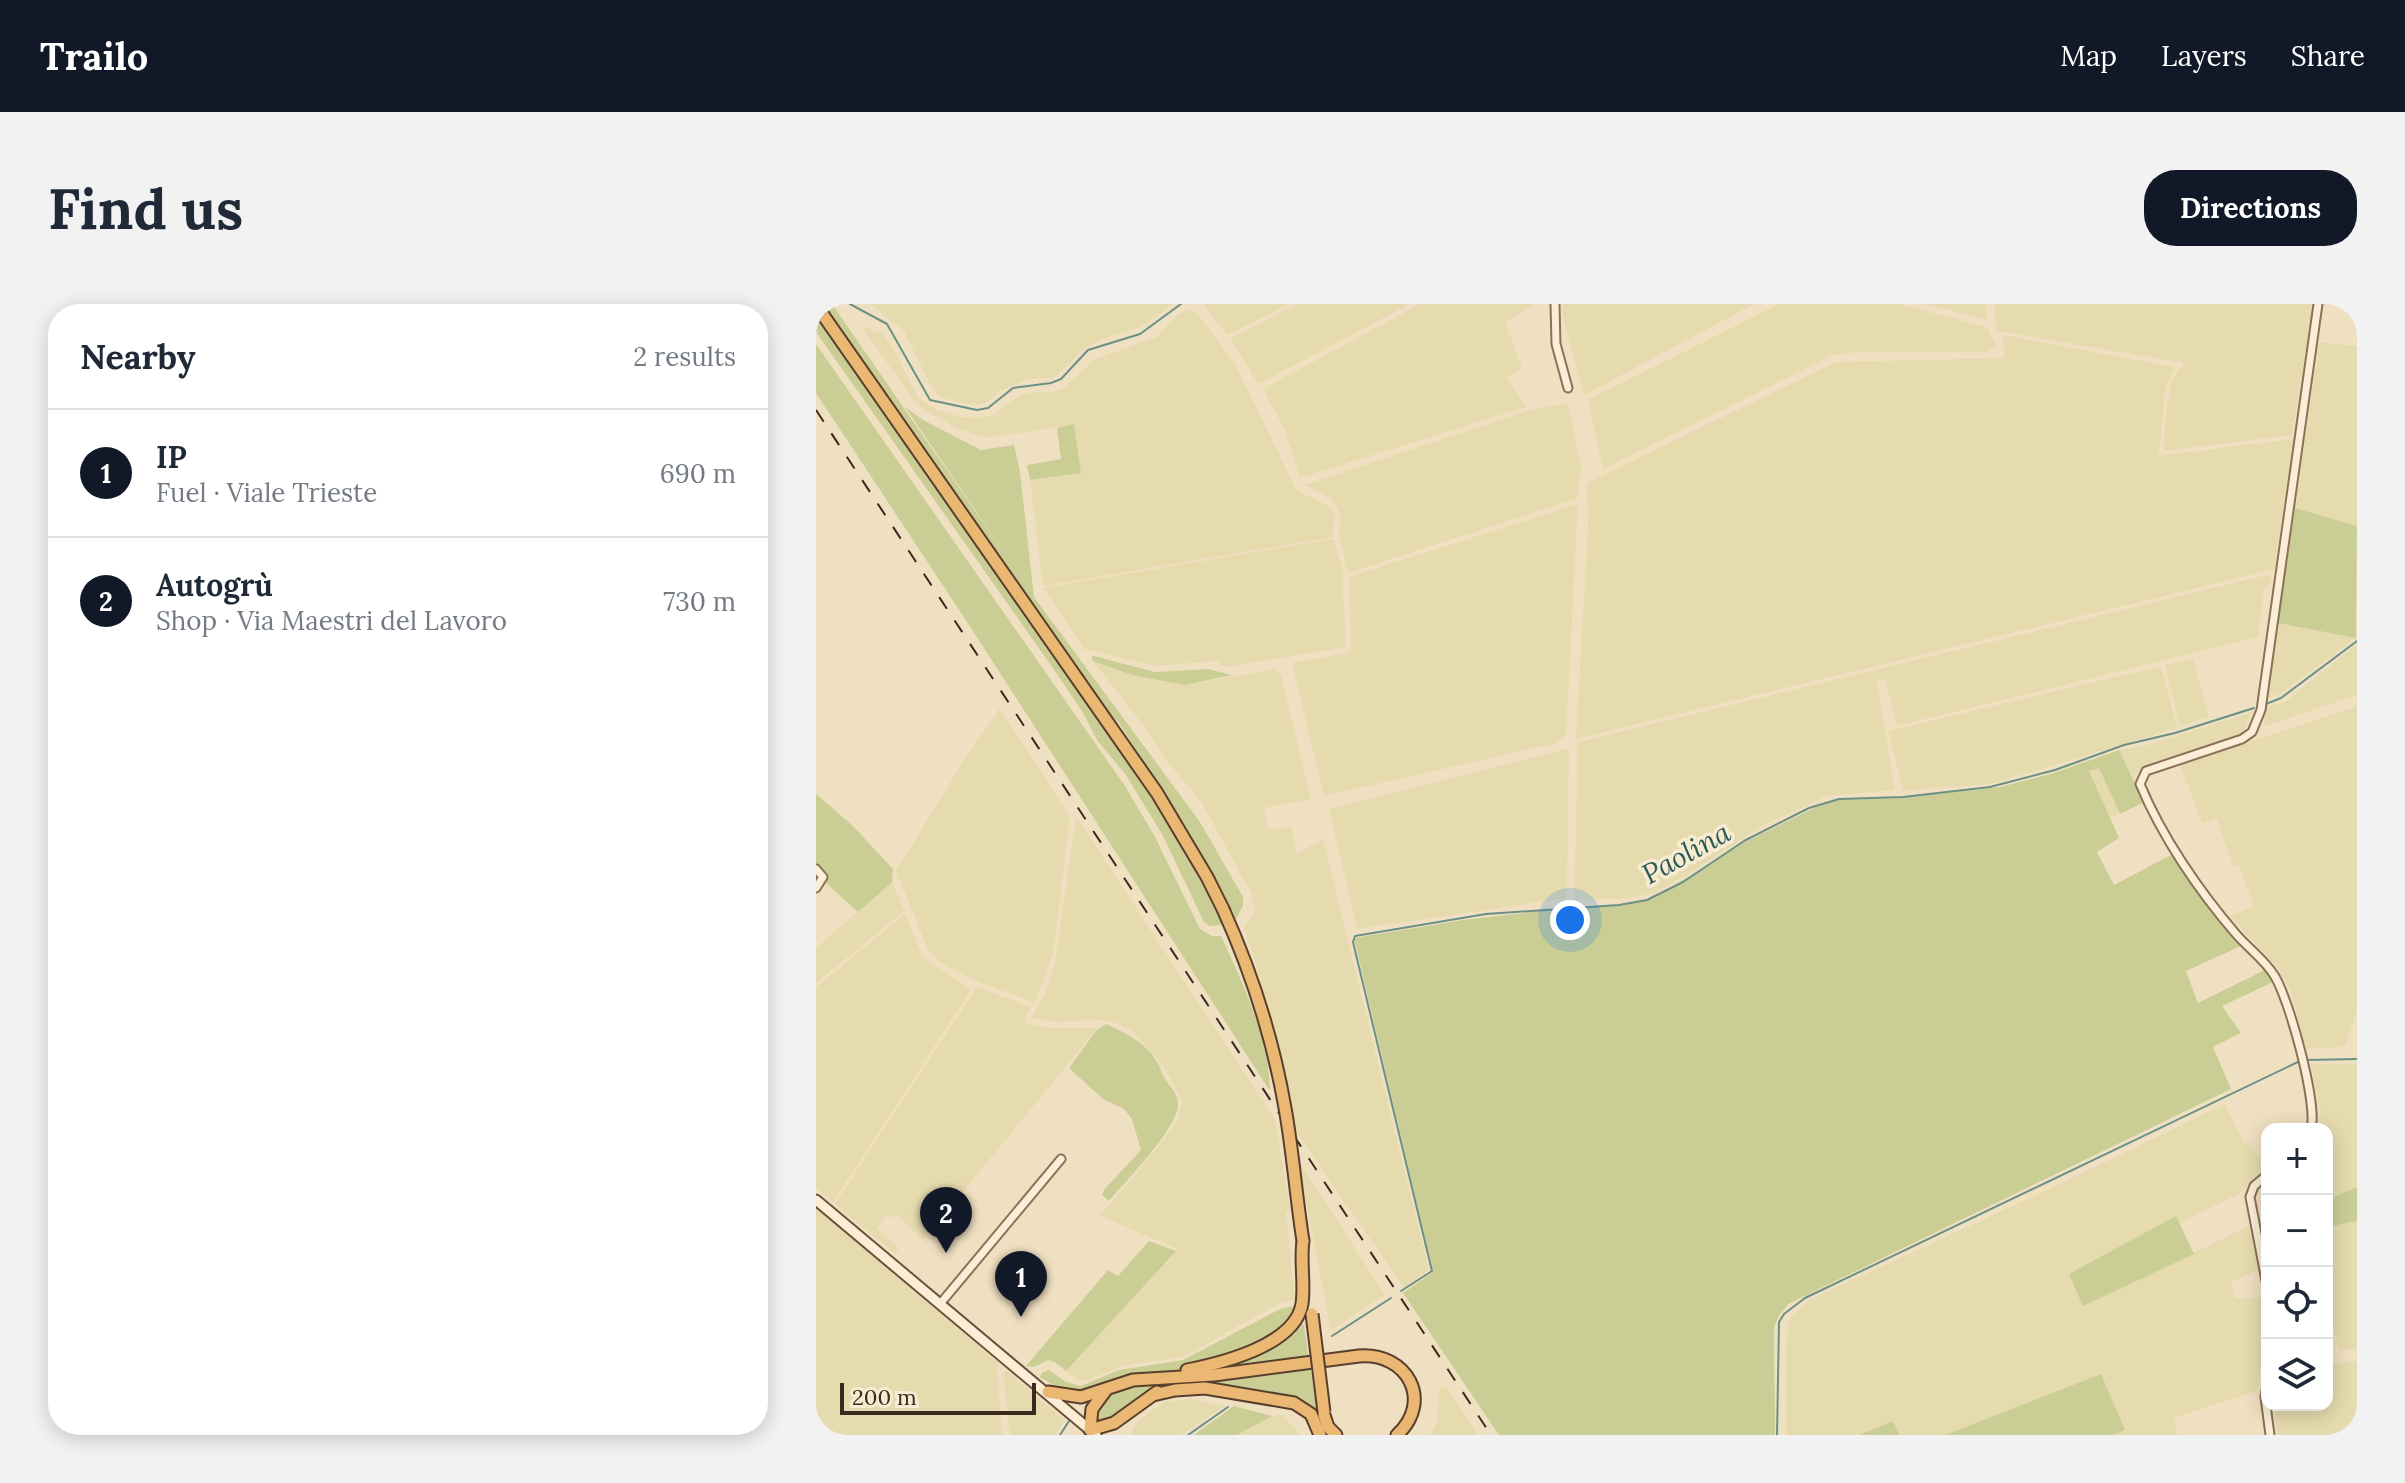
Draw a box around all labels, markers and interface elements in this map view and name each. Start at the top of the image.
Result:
text: Trailo [40,32,148,80]
text: Map [2060,38,2117,74]
text: Layers [2161,38,2247,74]
text: Share [2291,38,2365,74]
button: Directions [2144,170,2357,246]
text: Find us [48,173,243,244]
text: Nearby [80,335,196,378]
text: 2 results [633,340,736,373]
text: IP [156,438,187,476]
text: 1 [101,457,111,490]
text: 690 m [660,457,736,490]
text: Fuel · Viale Trieste [156,476,377,509]
text: Autogrù [156,566,273,604]
text: 2 [99,585,113,618]
text: 730 m [663,585,736,618]
text: Shop · Via Maestri del Lavoro [156,604,507,637]
water label: Paolina [1635,814,1737,892]
your location [1550,900,1590,940]
map controls [2261,1123,2333,1411]
button: + [2261,1123,2333,1195]
pin: 2 [920,1187,972,1253]
button: − [2261,1195,2333,1267]
pin: 1 [995,1251,1047,1317]
button: locate [2261,1267,2333,1339]
button: layers [2261,1339,2333,1411]
scale bar [840,1379,1036,1415]
text: 200 m [852,1383,917,1411]

